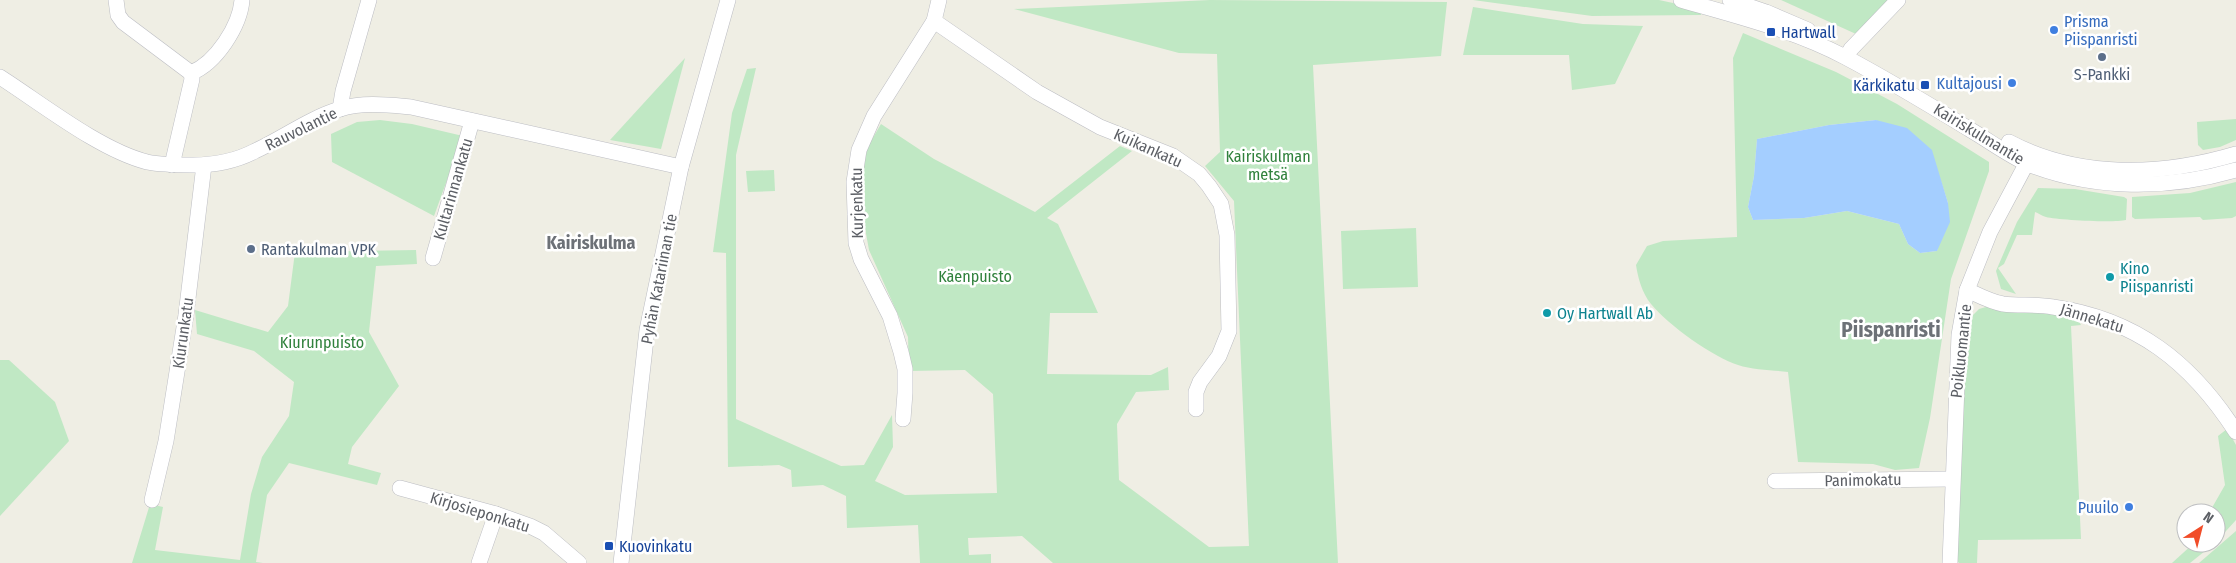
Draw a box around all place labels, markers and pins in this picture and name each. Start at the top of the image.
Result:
place label: Prisma Piispanristi [2064,12,2138,49]
place label: Hartwall [1781,23,1836,42]
marker: Prisma Piispanristi [2048,24,2060,36]
marker: Hartwall [1765,26,1777,38]
marker: S-Pankki [2096,51,2108,63]
place label: S-Pankki [2074,65,2130,84]
place label: Kultajousi [1937,74,2002,93]
place label: Kärkikatu [1853,76,1915,95]
marker: Kultajousi [2006,77,2018,89]
marker: Kärkikatu [1919,79,1931,91]
place label: Rantakulman VPK [261,240,377,259]
marker: Rantakulman VPK [245,243,257,255]
place label: Kino Piispanristi [2120,259,2194,296]
marker: Kino Piispanristi [2104,271,2116,283]
place label: Oy Hartwall Ab [1557,304,1653,323]
marker: Oy Hartwall Ab [1541,307,1553,319]
place label: Puuilo [2078,498,2119,517]
marker: Puuilo [2123,501,2135,513]
place label: Kuovinkatu [619,537,692,556]
marker: Kuovinkatu [603,540,615,552]

